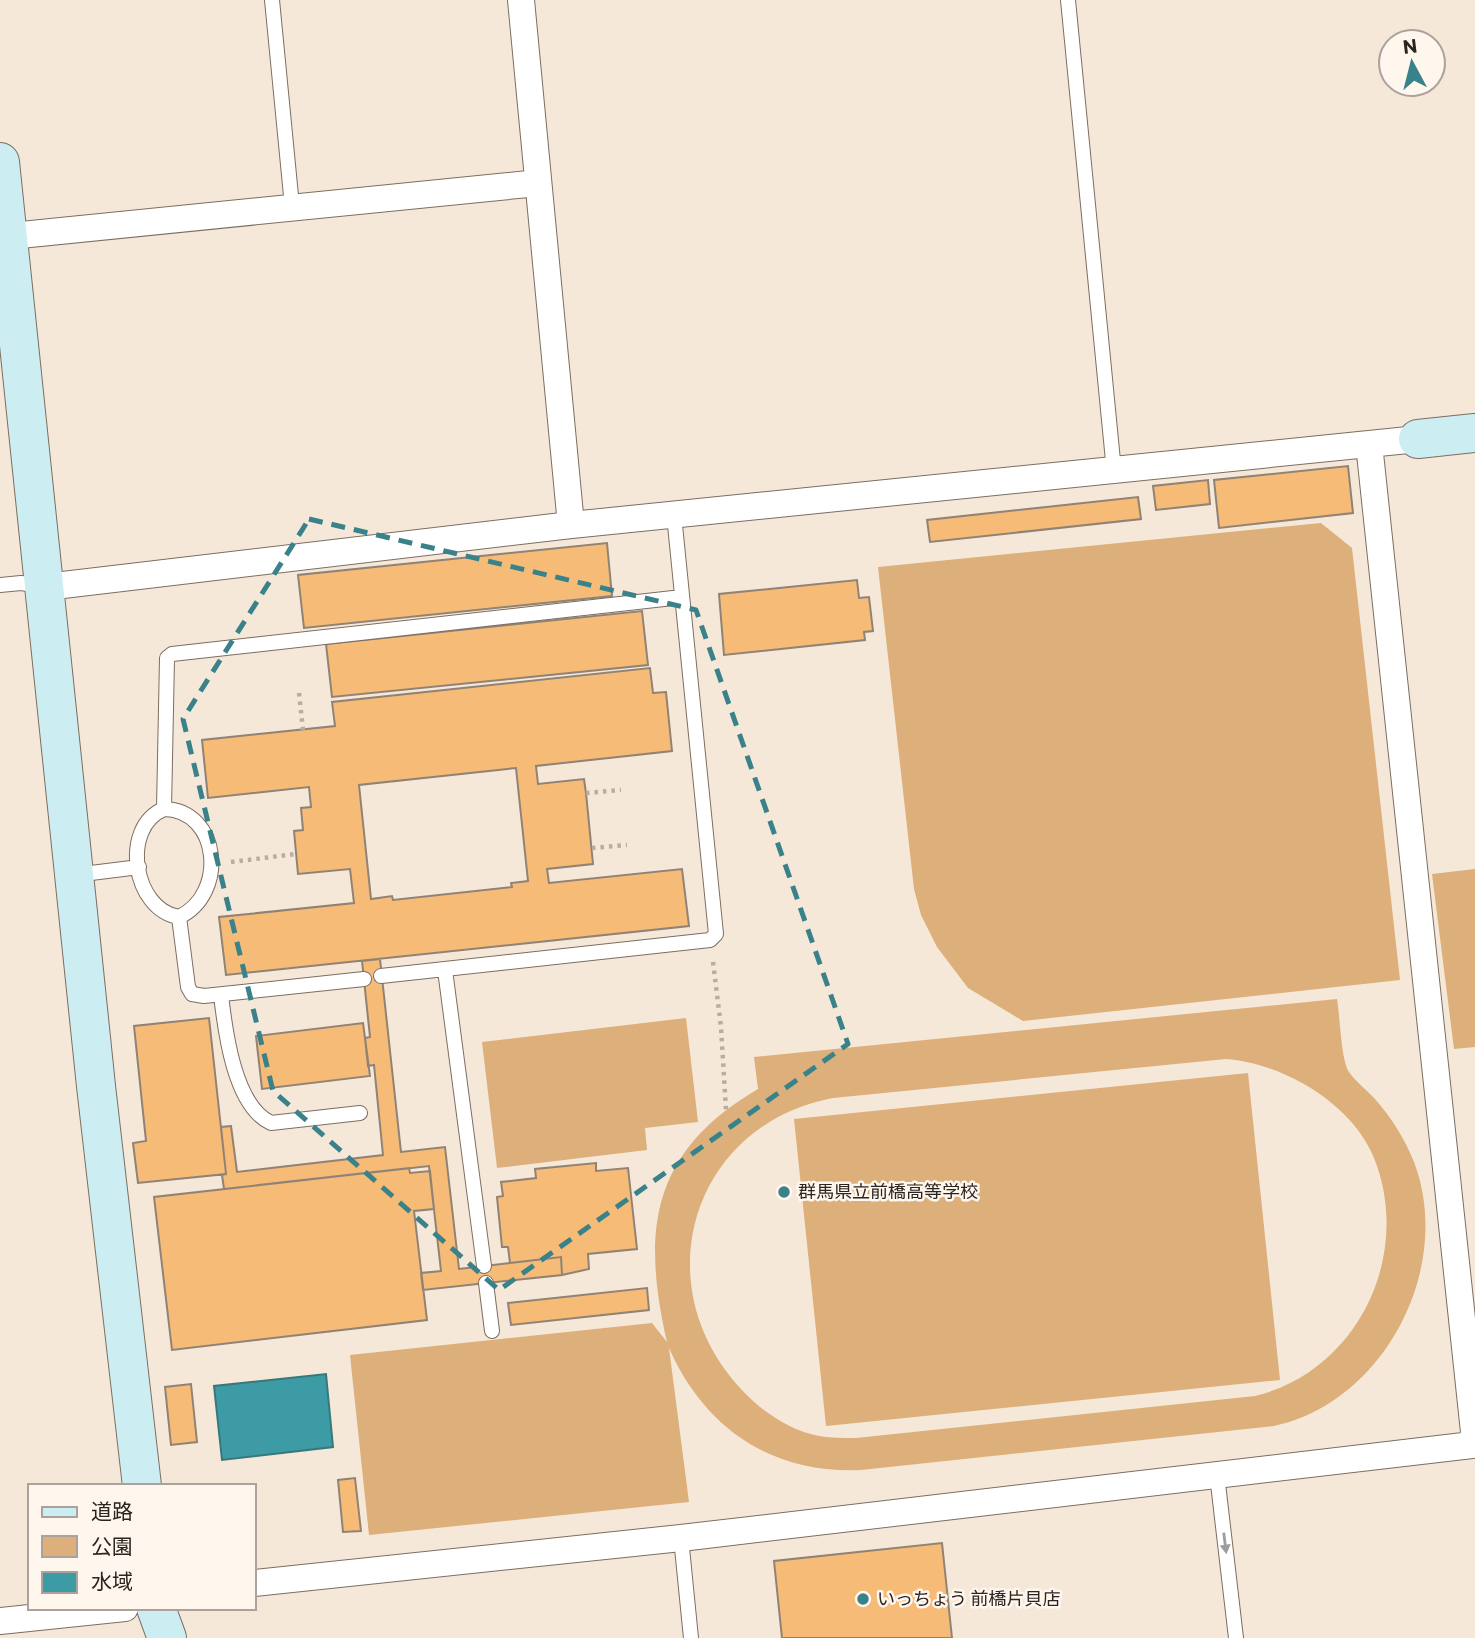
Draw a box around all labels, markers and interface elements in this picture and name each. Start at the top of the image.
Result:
north arrow [1377,28,1447,98]
text: N [1401,33,1418,58]
place label: 群馬県立前橋高等学校 [798,1180,978,1202]
marker: 群馬県立前橋高等学校 [776,1184,792,1200]
legend [28,1484,256,1610]
text: 道路 [91,1498,133,1523]
one-way arrow [1219,1532,1230,1554]
text: 公園 [91,1533,133,1558]
text: 水域 [91,1568,133,1593]
place label: いっちょう 前橋片貝店 [877,1587,1060,1609]
marker: いっちょう 前橋片貝店 [855,1591,871,1607]

